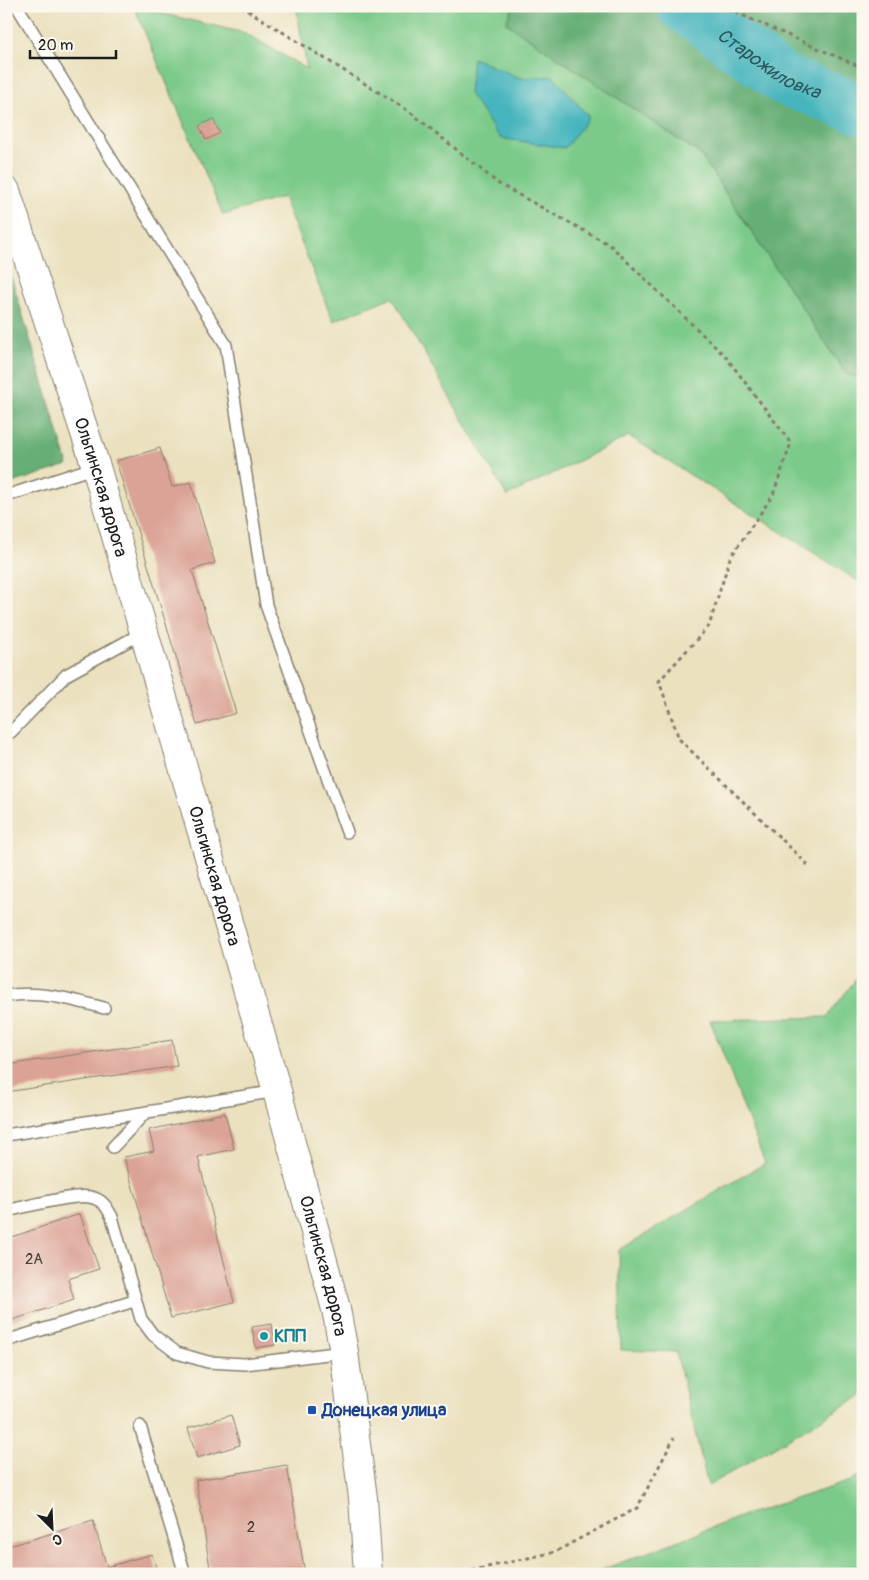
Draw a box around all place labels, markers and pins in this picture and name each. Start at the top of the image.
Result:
place label: КПП [274,1325,306,1348]
marker: КПП [258,1330,270,1342]
place label: Донецкая улица [321,1399,447,1422]
marker: Донецкая улица [306,1404,318,1416]

